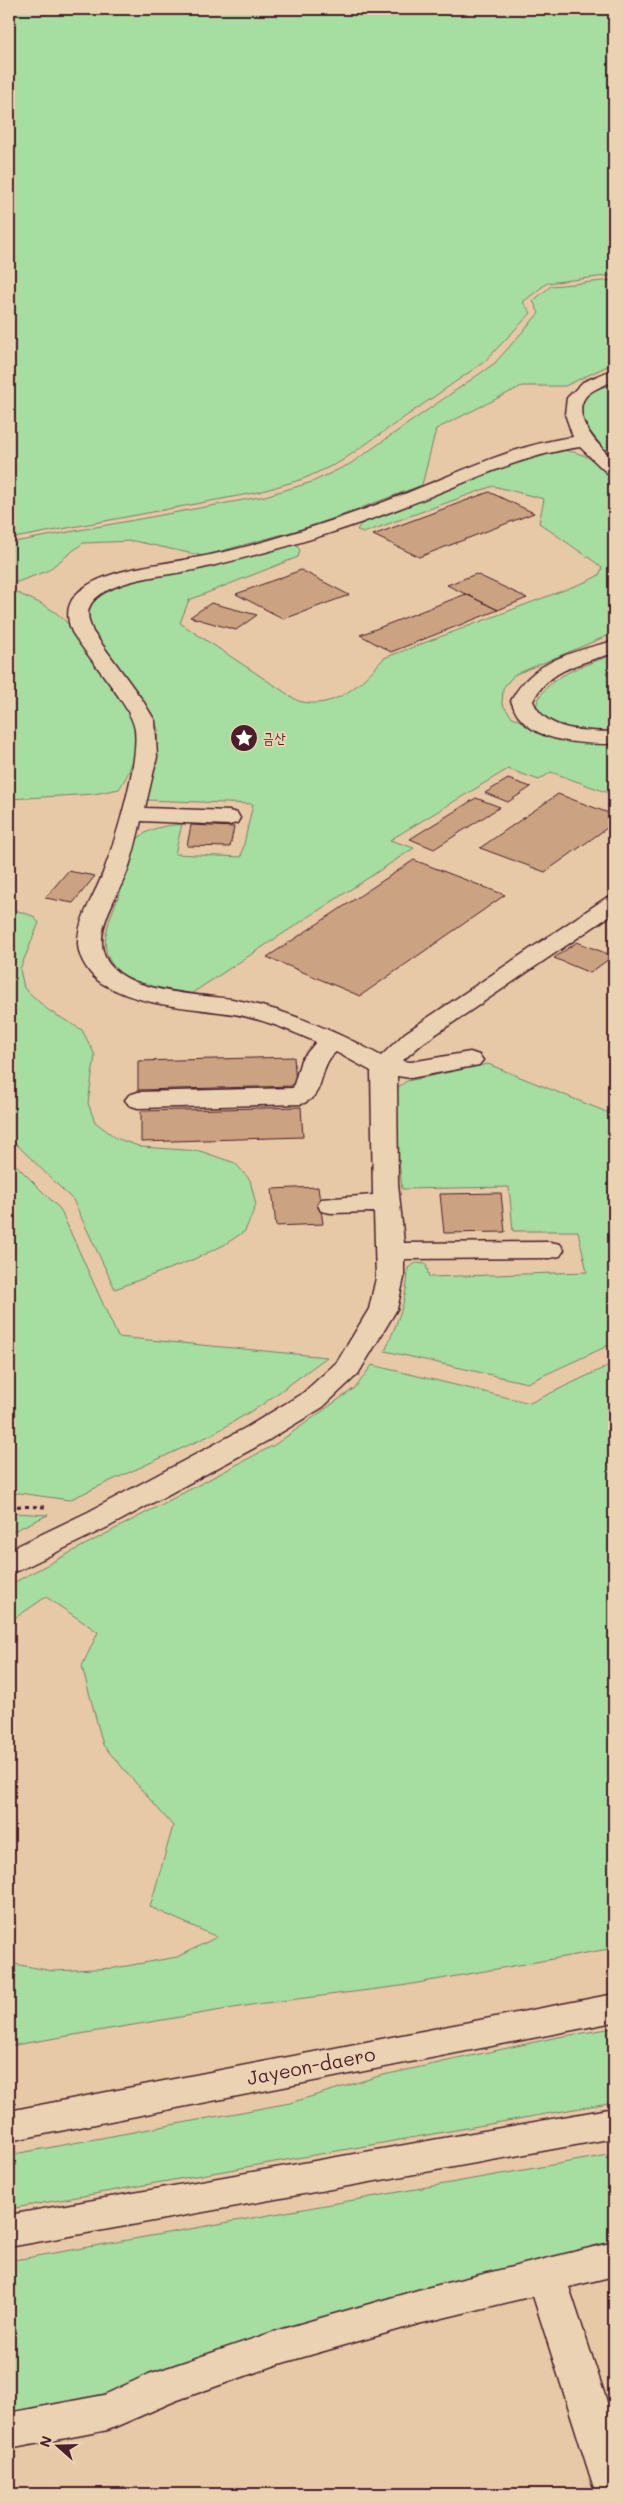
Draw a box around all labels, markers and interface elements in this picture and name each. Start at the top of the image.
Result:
place icon: 금산 [229,723,259,753]
place label: 금산 [263,728,286,747]
street label: Jayeon-daero [245,2041,377,2090]
north arrow [32,2420,82,2470]
text: N [35,2433,56,2450]

